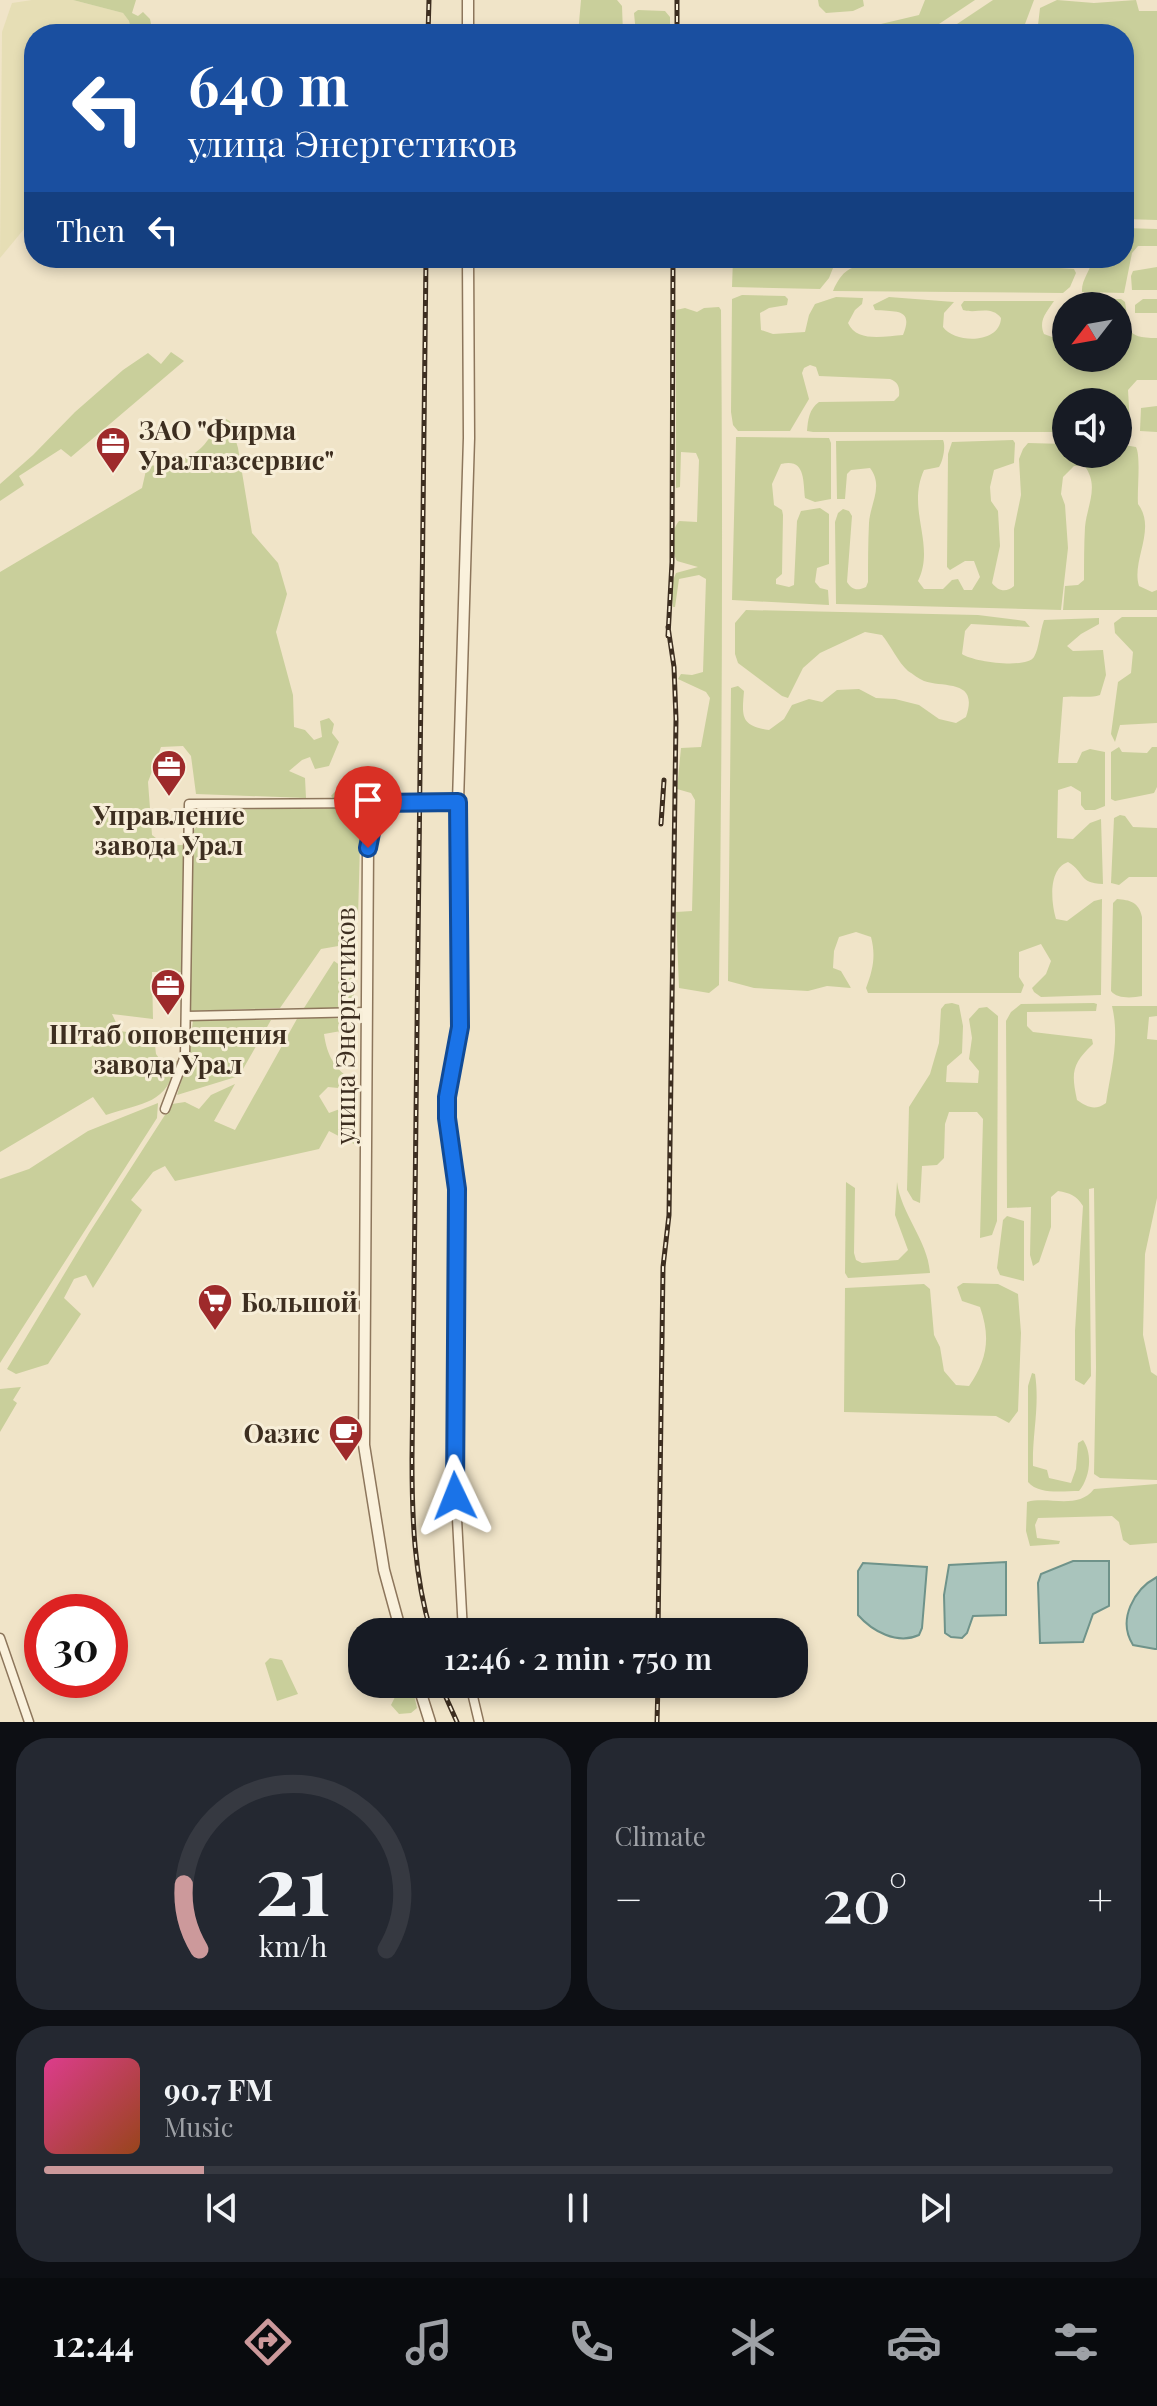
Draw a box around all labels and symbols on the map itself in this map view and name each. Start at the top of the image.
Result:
north arrow [1052,292,1132,372]
place label: ЗАО "Фирма Уралгазсервис" [138,412,334,477]
office icon: ЗАО "Фирма Уралгазсервис" [94,425,132,475]
office icon: Управление завода Урал [150,748,188,798]
pin [334,766,402,848]
place label: Управление завода Урал [92,797,245,862]
street label: улица Энергетиков [327,907,362,1146]
office icon: Штаб оповещения завода Урал [149,967,187,1017]
place label: Штаб оповещения завода Урал [49,1016,287,1081]
supermarket icon: Большой [196,1282,234,1332]
place label: Большой [241,1284,358,1319]
cafe icon: Оазис [327,1413,365,1463]
place label: Оазис [243,1415,320,1450]
position arrow [413,1454,497,1538]
speed limit sign: 30 [24,1594,128,1698]

